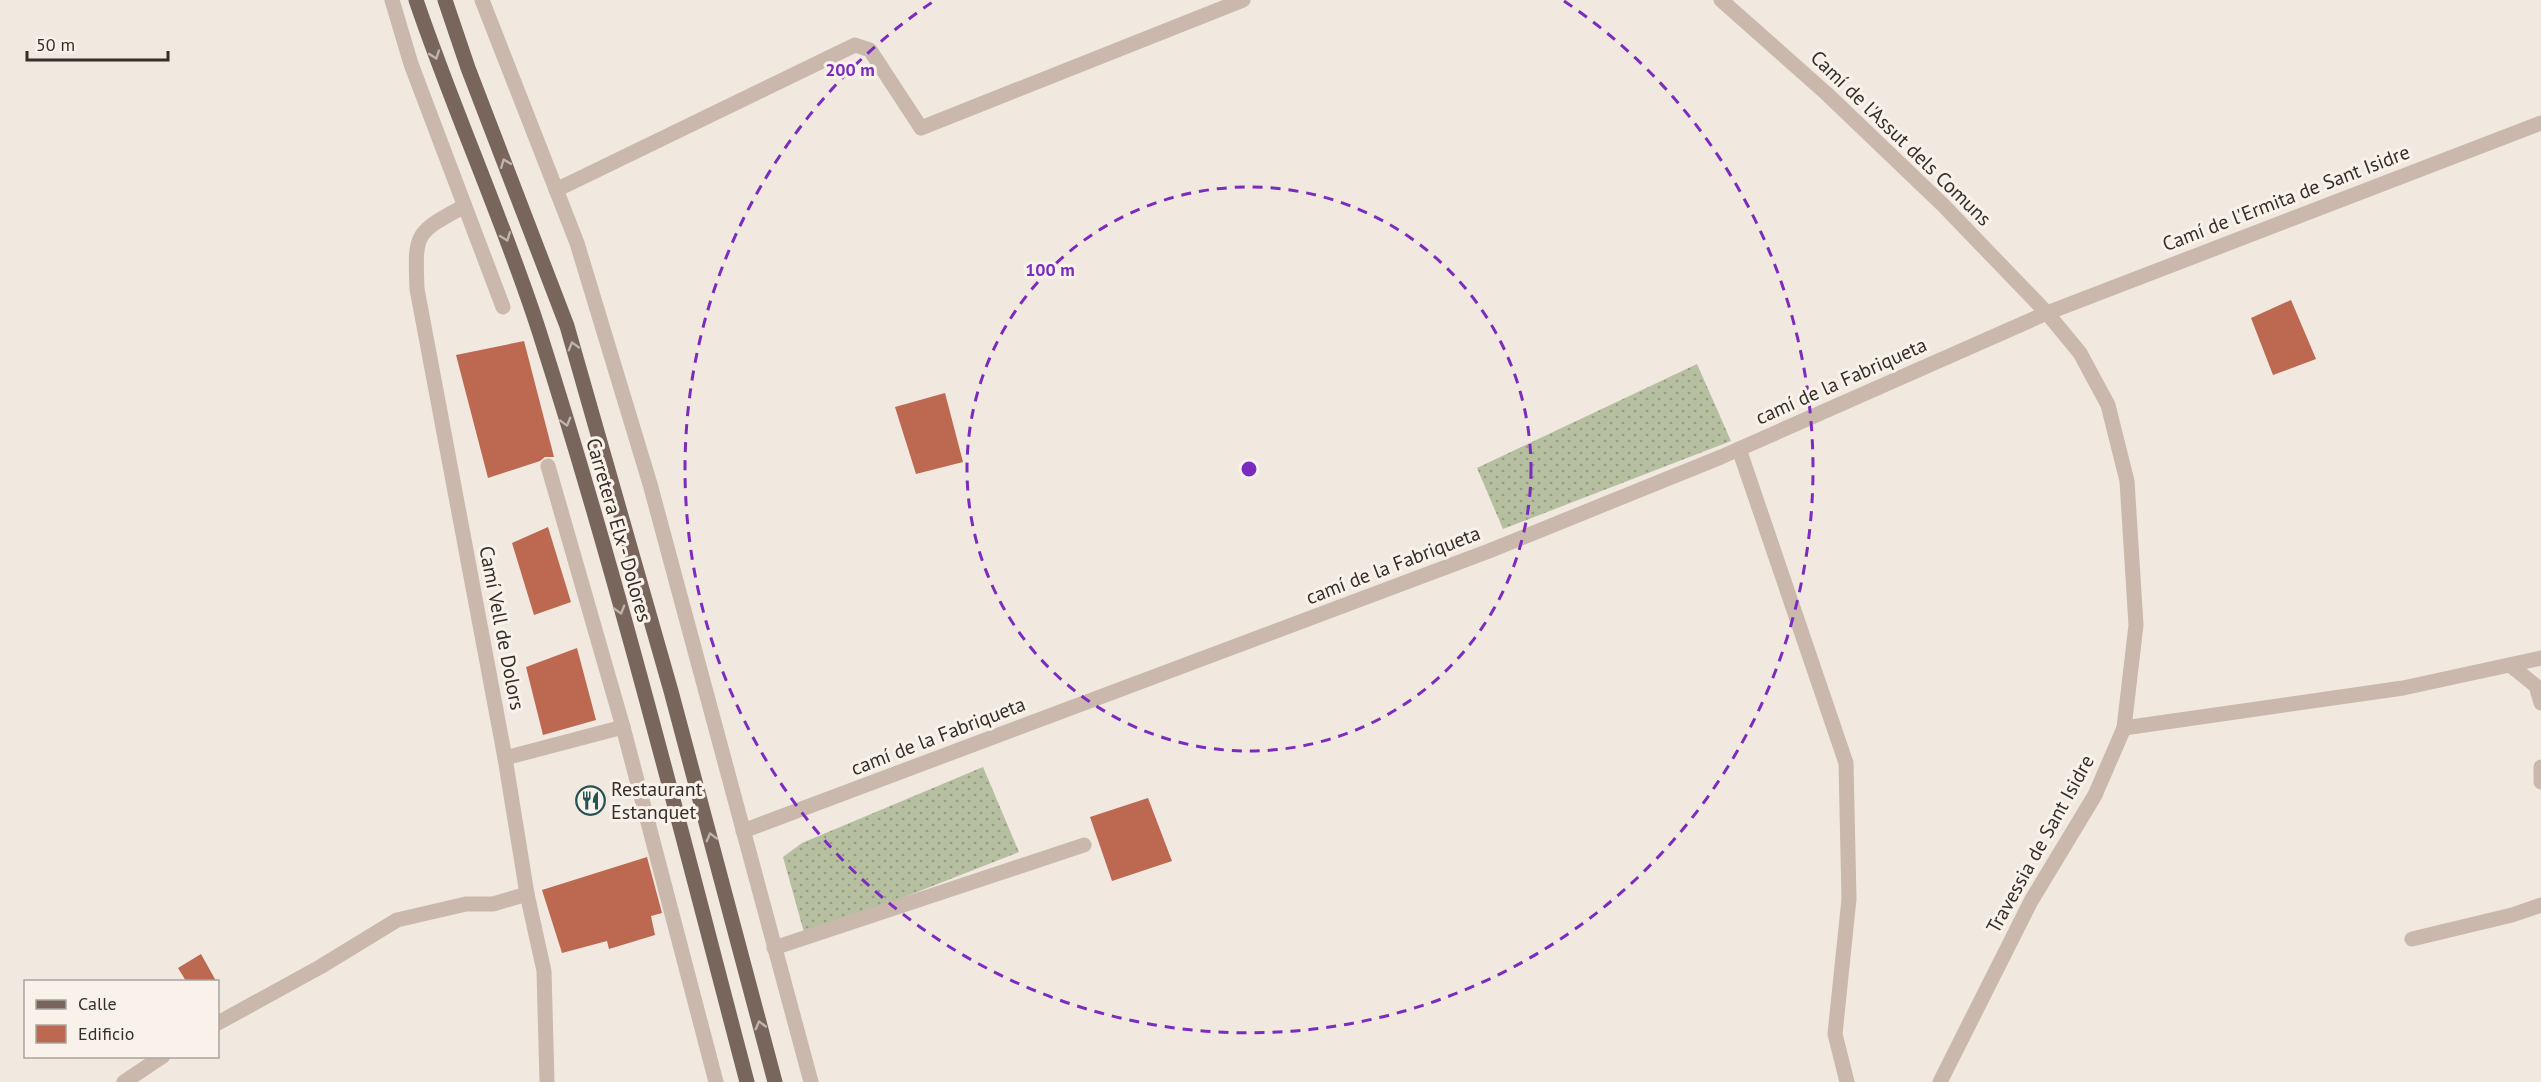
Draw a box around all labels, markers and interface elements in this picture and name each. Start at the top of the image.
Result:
scale bar [27,24,168,62]
text: 50 m [36,33,75,56]
street label: Camí de l'Assut dels Comuns [1805,45,1997,231]
one-way arrow [427,50,440,60]
text: 200 m [825,58,875,81]
street label: Camí de l'Ermita de Sant Isidre [2159,139,2413,257]
one-way arrow [500,158,512,169]
one-way arrow [498,231,511,242]
text: 100 m [1025,258,1075,281]
street label: camí de la Fabriqueta [1751,332,1931,430]
one-way arrow [568,341,580,352]
one-way arrow [559,417,571,427]
street label: Carretera Elx - Dolores [580,435,658,625]
centre of rings [1239,459,1259,479]
street label: camí de la Fabriqueta [1302,520,1484,610]
street label: Camí Vell de Dolors [473,544,531,712]
one-way arrow [613,604,625,615]
street label: camí de la Fabriqueta [847,691,1029,781]
street label: Travessia de Sant Isidre [1980,750,2100,938]
place label: Restaurant Estanquet [611,776,703,825]
restaurant icon: Restaurant Estanquet [574,784,606,816]
one-way arrow [706,832,718,843]
legend [24,980,219,1058]
text: Calle [78,992,117,1015]
one-way arrow [755,1021,768,1031]
text: Edificio [78,1022,134,1045]

